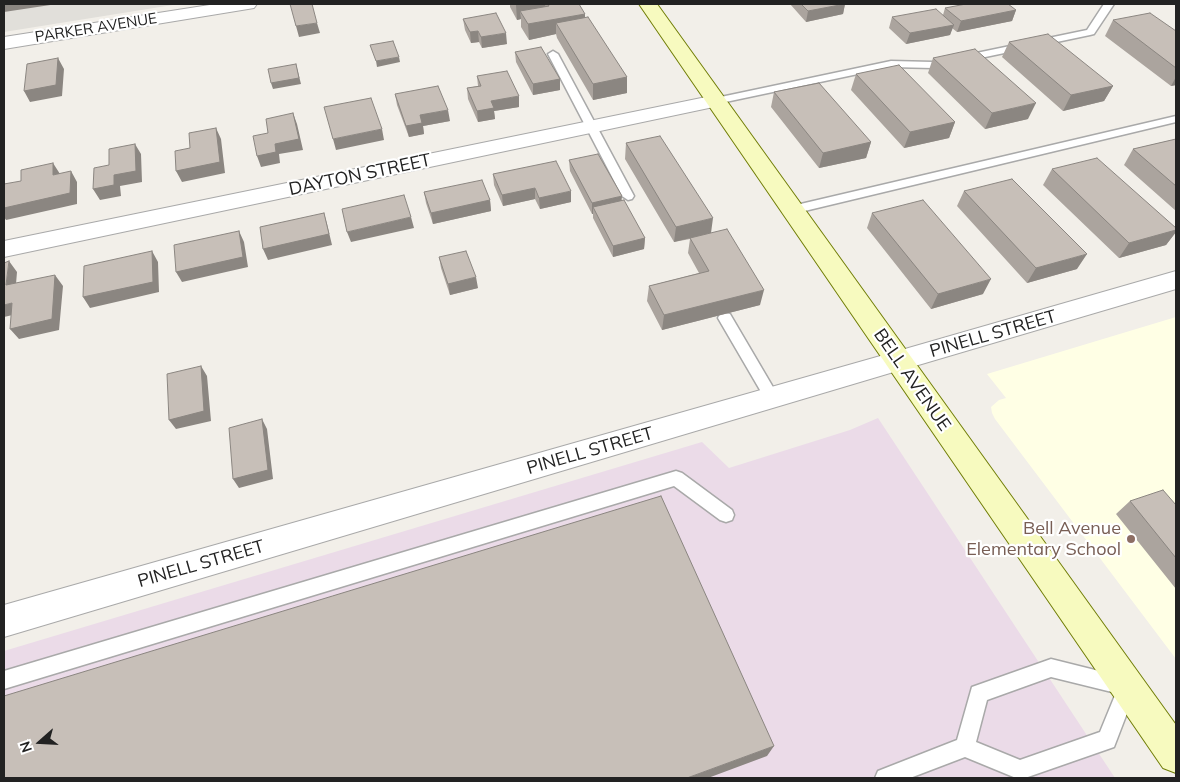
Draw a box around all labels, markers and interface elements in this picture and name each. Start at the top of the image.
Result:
street label: PARKER AVENUE [34,9,158,47]
street label: DAYTON STREET [287,149,433,201]
street label: PINELL STREET [927,306,1059,362]
street label: BELL AVENUE [869,325,955,435]
street label: PINELL STREET [524,423,656,479]
place label: Bell Avenue Elementary School [966,518,1121,560]
marker: Bell Avenue Elementary School [1125,533,1137,545]
street label: PINELL STREET [135,536,267,592]
north arrow [15,717,65,767]
text: N [16,739,36,755]

